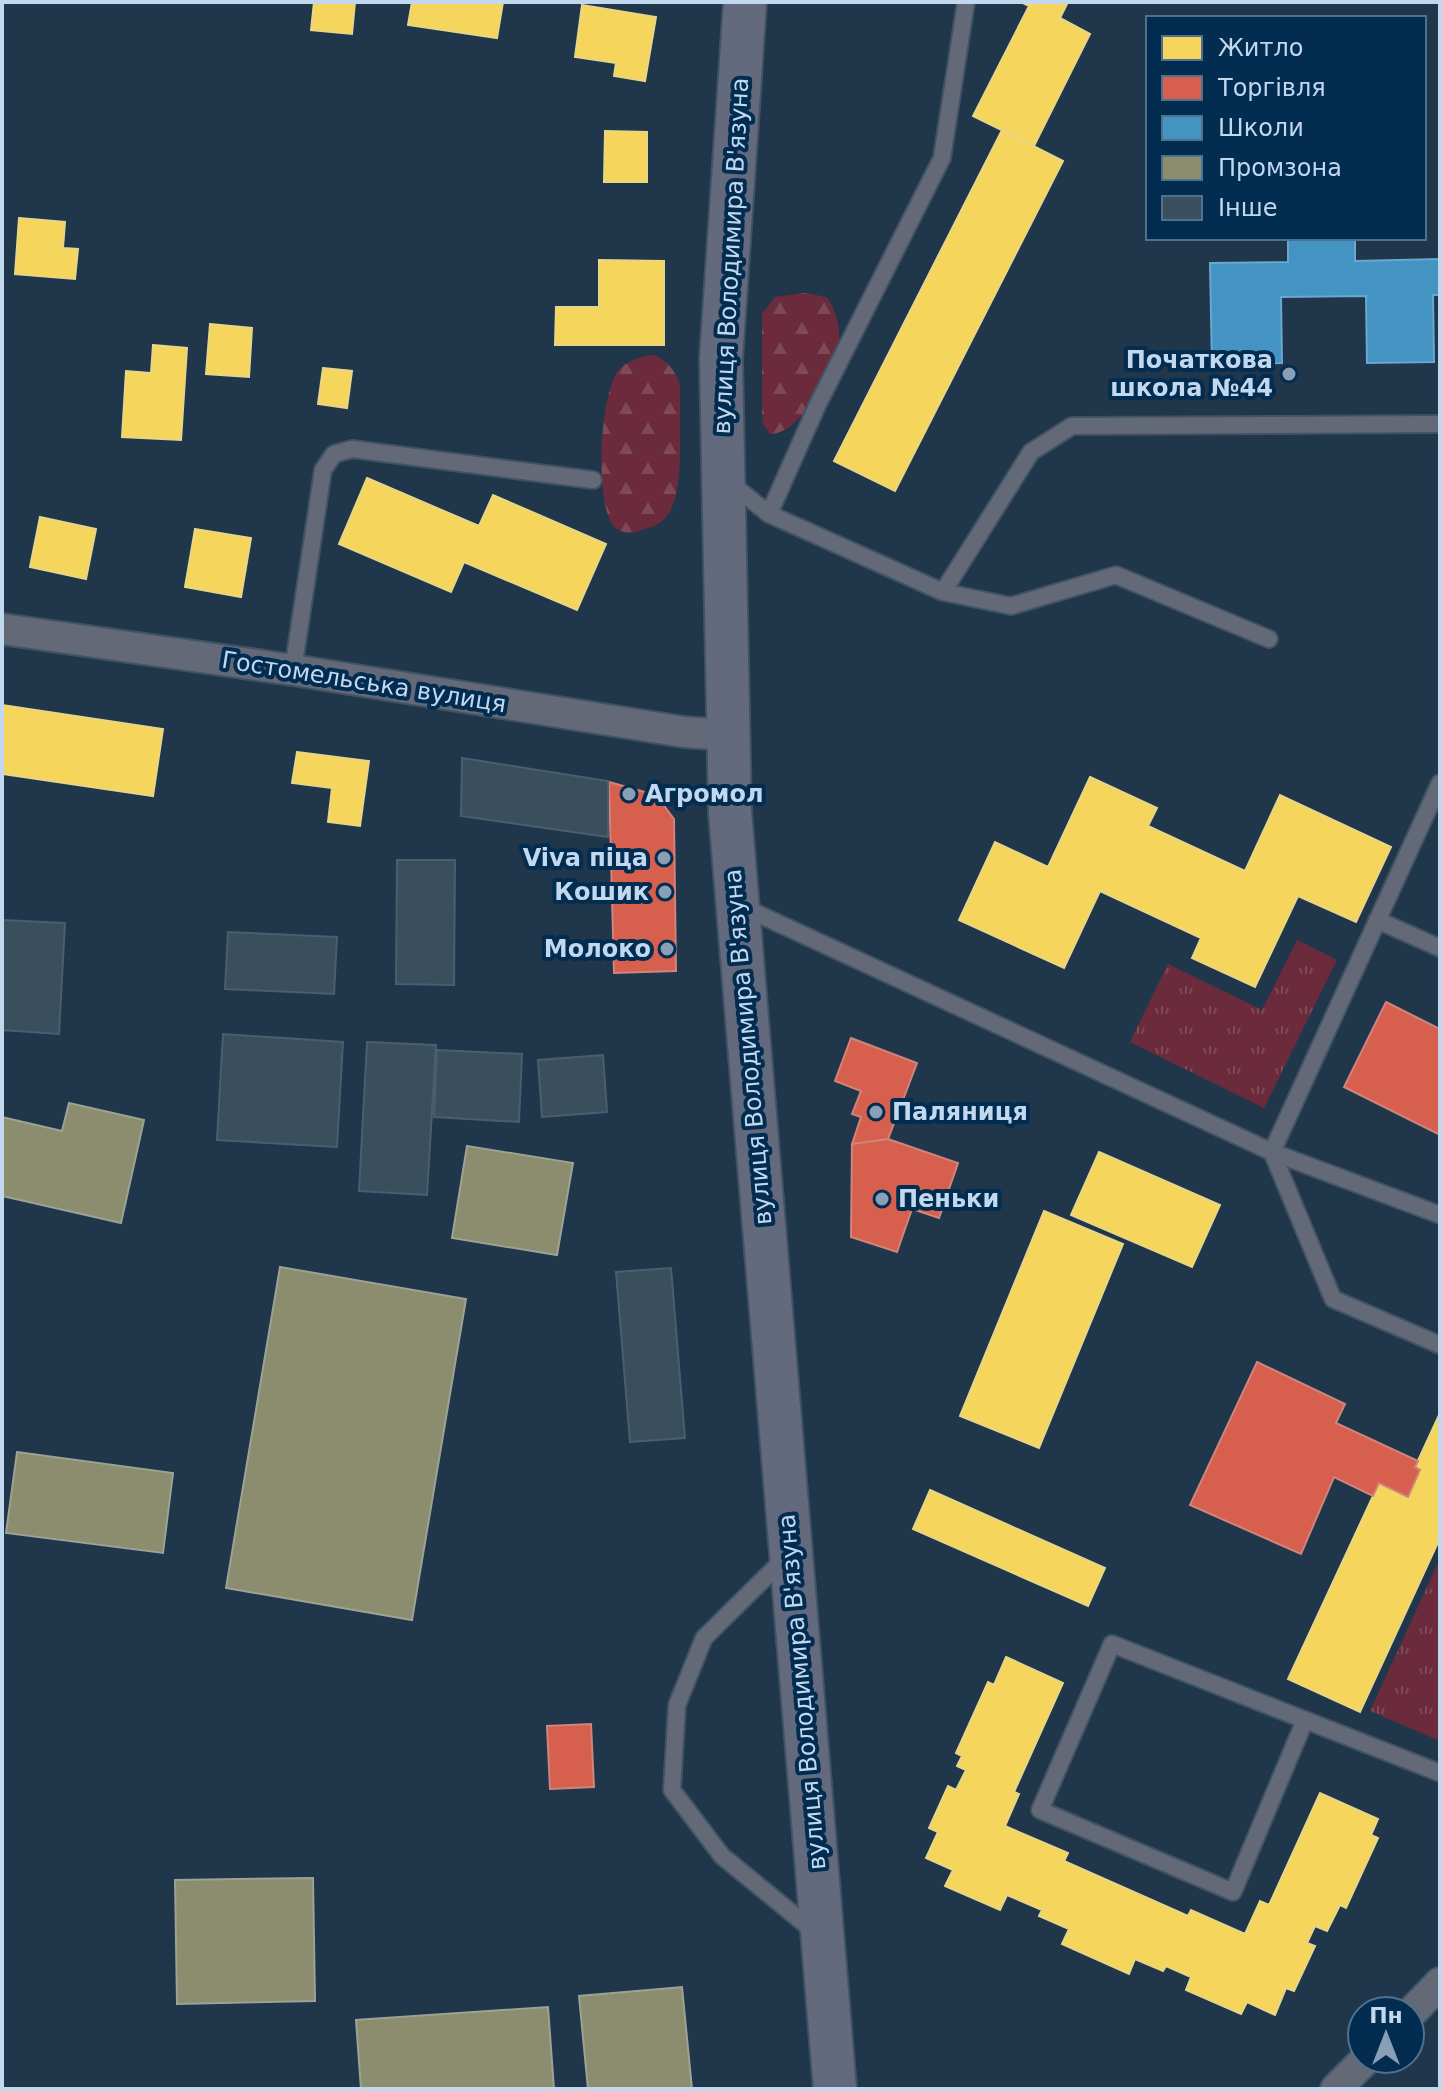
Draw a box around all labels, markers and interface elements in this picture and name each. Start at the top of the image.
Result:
legend [1146,16,1426,240]
text: Житло [1218,34,1303,62]
text: Торгівля [1217,74,1326,102]
street label: вулиця Володимира В'язуна [708,77,754,435]
text: Школи [1218,114,1304,142]
text: Промзона [1218,154,1342,182]
text: Інше [1218,194,1278,222]
place label: Початкова школа №44 [1110,346,1273,402]
marker: Початкова школа №44 [1280,365,1298,383]
street label: Гостомельська вулиця [220,646,508,718]
place label: Агромол [645,780,763,808]
marker: Агромол [620,785,638,803]
place label: Viva піца [523,844,648,872]
marker: Viva піца [655,849,673,867]
street label: вулиця Володимира В'язуна [718,868,778,1226]
place label: Кошик [554,878,649,906]
marker: Кошик [656,883,674,901]
place label: Молоко [544,935,651,963]
marker: Молоко [658,940,676,958]
place label: Паляниця [892,1098,1028,1126]
marker: Паляниця [867,1103,885,1121]
place label: Пеньки [898,1185,999,1213]
marker: Пеньки [873,1190,891,1208]
street label: вулиця Володимира В'язуна [772,1513,832,1871]
north arrow [1346,1995,1426,2075]
text: Пн [1369,2003,1403,2028]

